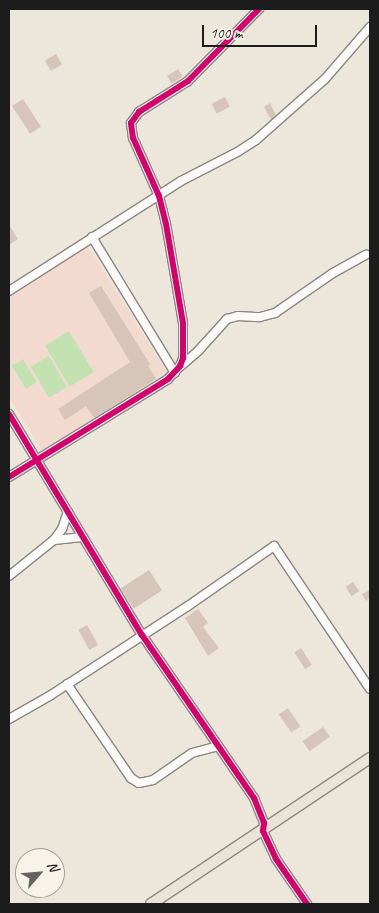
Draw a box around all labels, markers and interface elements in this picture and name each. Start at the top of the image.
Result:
scale bar [204,15,319,47]
text: 100 m [210,24,242,43]
north arrow [15,848,65,898]
text: N [43,859,62,874]

